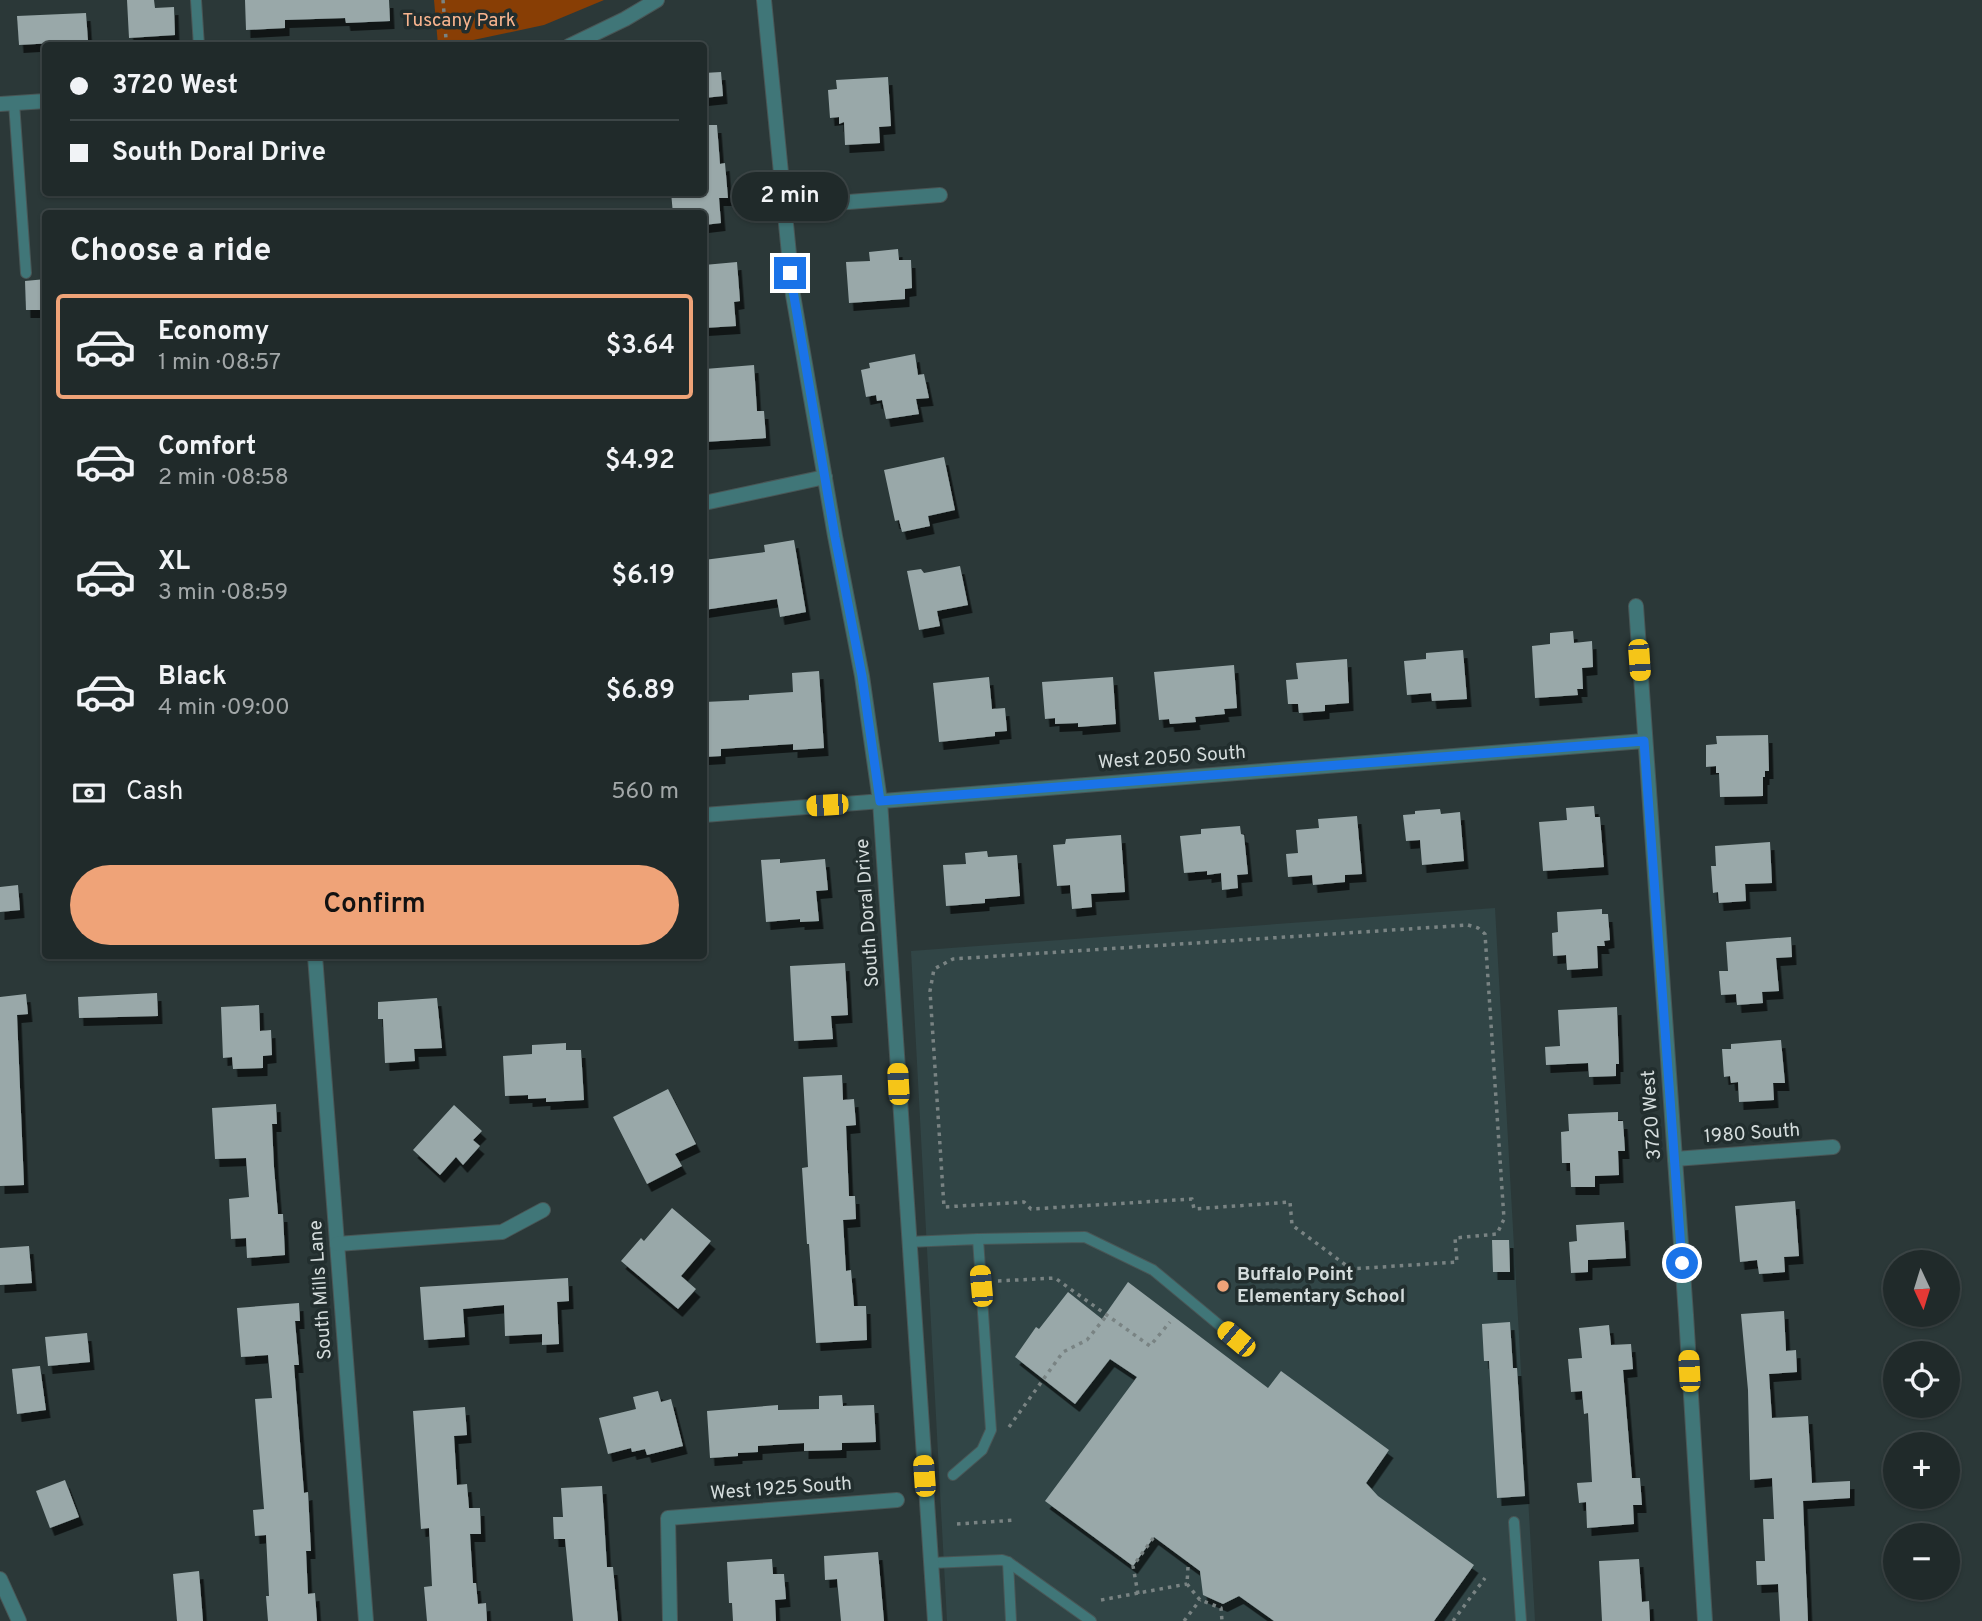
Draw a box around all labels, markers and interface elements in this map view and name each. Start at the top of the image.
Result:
park label: Tuscany Park [402,9,516,33]
text: 3720 West [112,70,238,103]
text: South Doral Drive [112,137,326,170]
callout: 2 min [732,172,848,220]
text: 2 min [760,182,820,211]
text: Choose a ride [70,232,271,272]
route end [774,257,806,289]
icon: car [74,315,137,378]
text: Economy [158,316,269,349]
text: $3.64 [606,330,675,363]
text: 1 min · 08:57 [158,349,281,378]
icon: car [74,430,137,493]
text: Comfort [158,431,256,464]
text: $4.92 [605,445,675,478]
text: 2 min · 08:58 [158,464,289,493]
icon: car [74,545,137,608]
text: XL [158,546,190,579]
text: $6.19 [611,560,675,593]
text: 3 min · 08:59 [158,579,288,608]
car [1628,638,1651,682]
icon: car [74,660,137,723]
text: Black [158,661,227,694]
text: $6.89 [606,675,675,708]
text: 4 min · 09:00 [158,694,290,723]
street label: West 2050 South [1097,741,1247,775]
icon: cash [70,774,108,812]
text: Cash [126,776,183,809]
text: 560 m [611,778,679,807]
car [806,793,849,817]
street label: South Doral Drive [851,838,885,988]
button: Confirm [70,865,679,945]
car [887,1062,910,1106]
street label: 3720 West [1637,1069,1667,1161]
street label: 1980 South [1703,1119,1801,1149]
street label: South Mills Lane [304,1219,338,1361]
route start [1666,1247,1698,1279]
north arrow [1883,1250,1960,1326]
map controls [1883,1250,1960,1600]
place label: Buffalo Point Elementary School [1237,1263,1405,1309]
car [969,1264,994,1308]
marker: Buffalo Point Elementary School [1215,1278,1231,1294]
car [1214,1317,1259,1361]
button: locate [1883,1341,1960,1418]
car [1678,1349,1701,1393]
button: + [1883,1432,1960,1509]
car [913,1454,936,1498]
street label: West 1925 South [709,1472,853,1506]
button: − [1883,1523,1960,1600]

